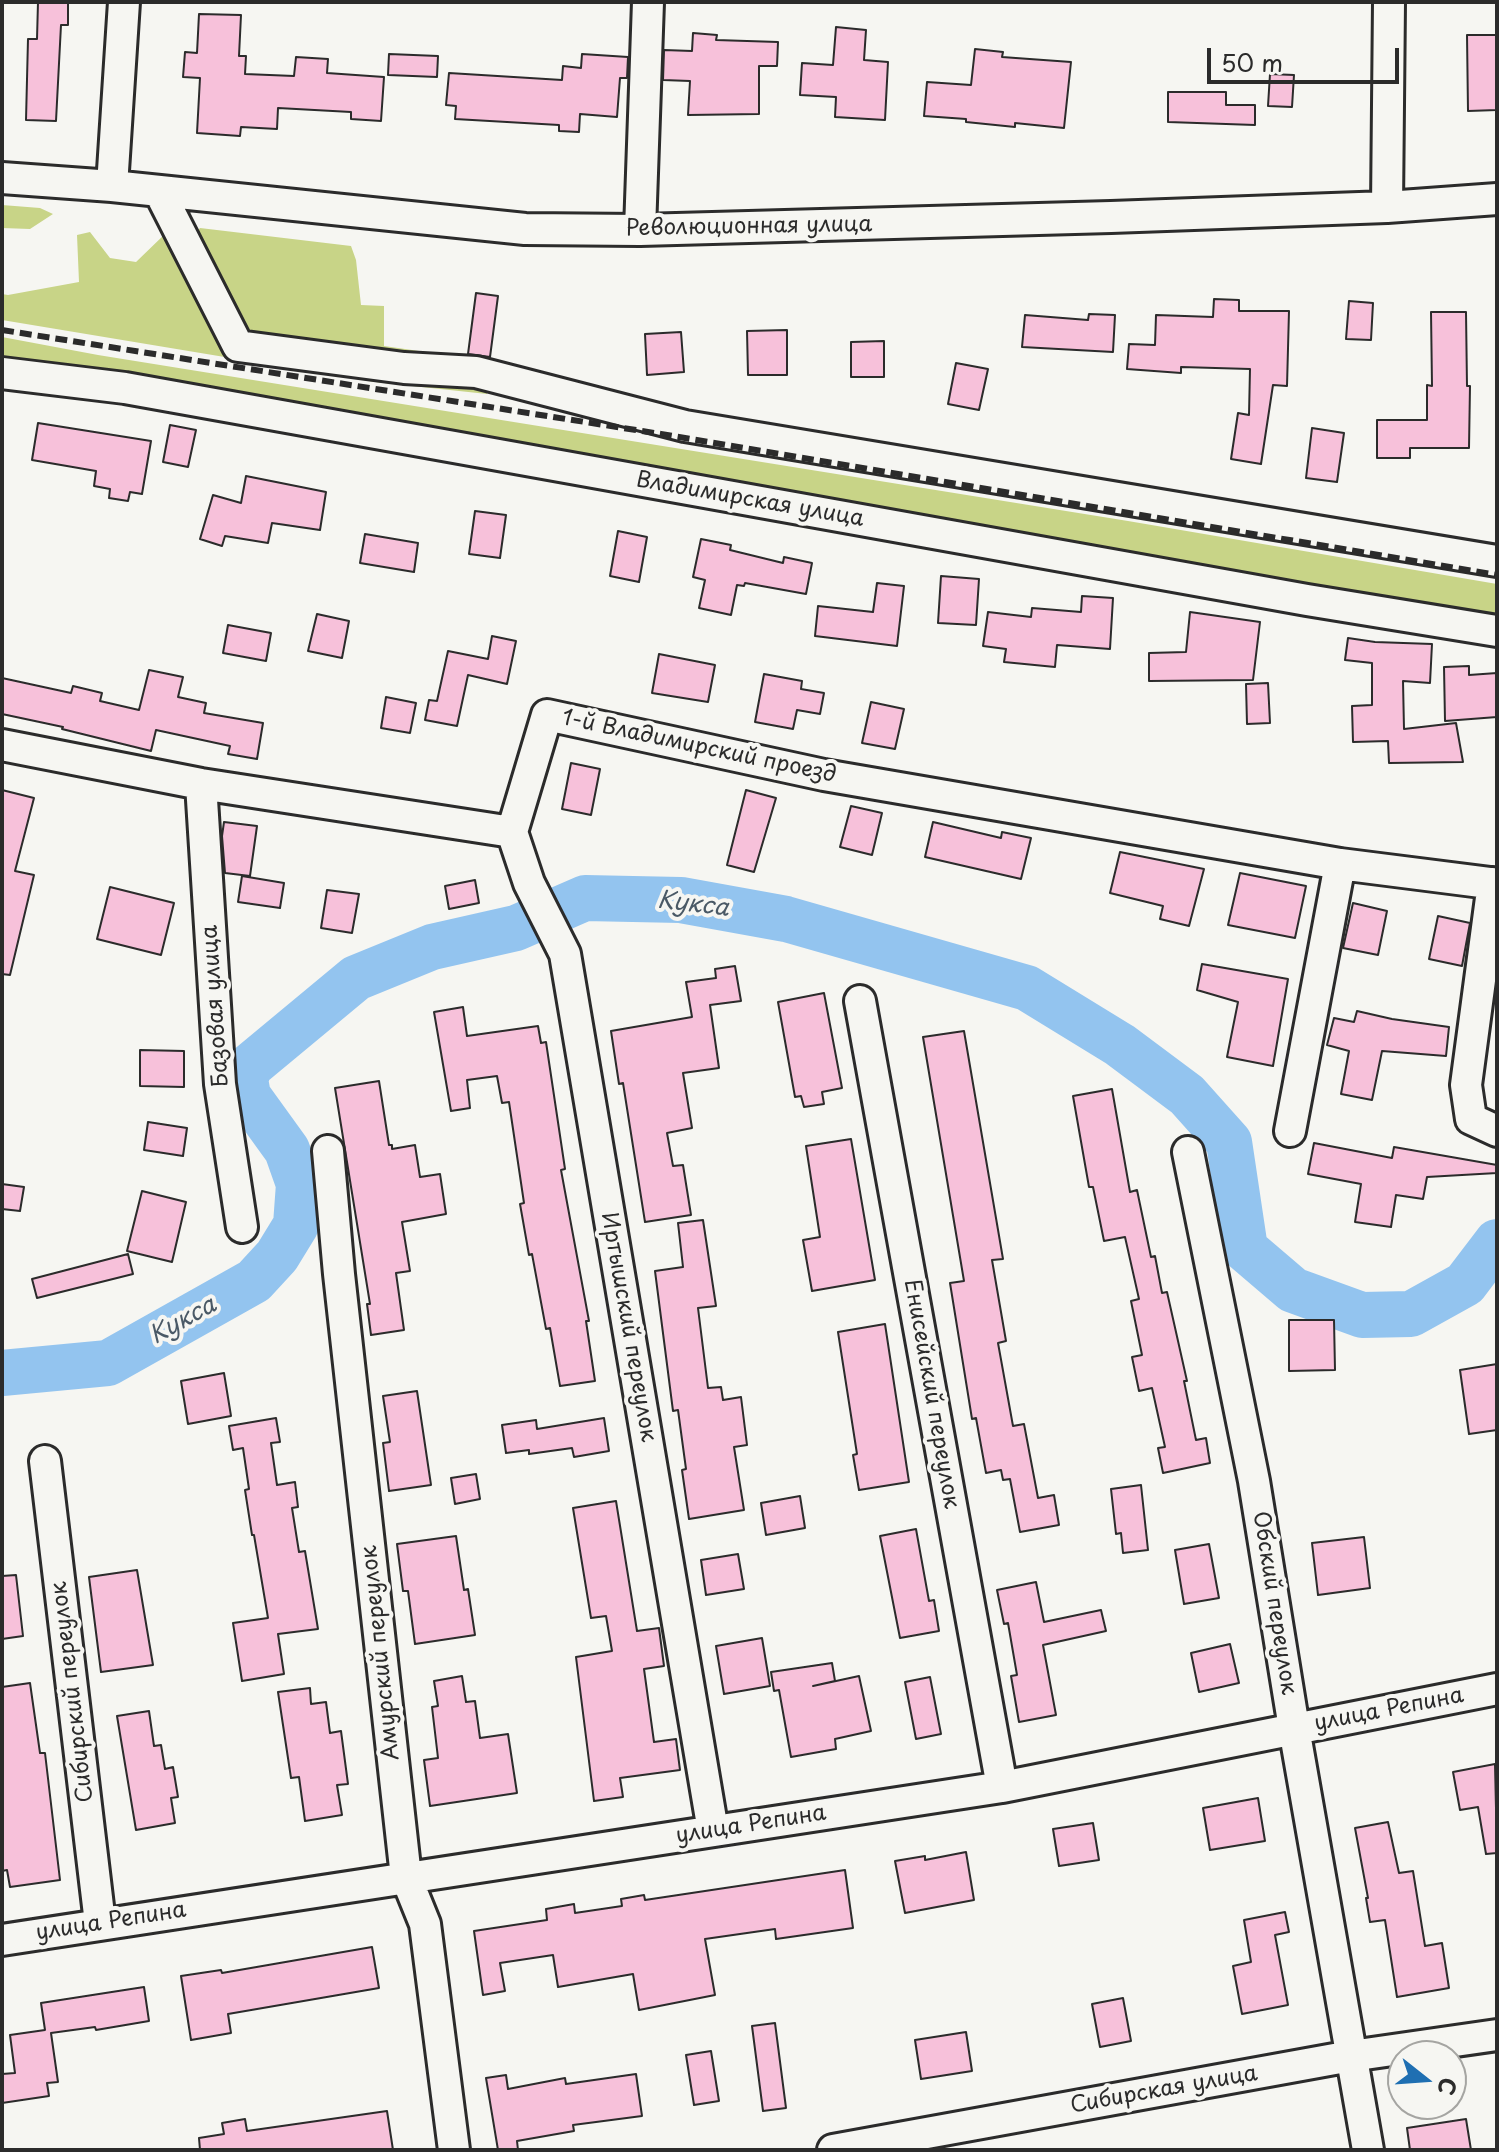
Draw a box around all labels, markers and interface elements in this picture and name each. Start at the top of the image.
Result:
scale bar [1211,32,1403,82]
text: 50 m [1221,44,1283,80]
street label: Революционная улица [626,212,872,242]
street label: Владимирская улица [634,467,866,533]
street label: 1-й Владимирский проезд [559,705,839,789]
water label: Кукса [656,886,730,924]
street label: Базовая улица [197,924,235,1088]
street label: Иртышский переулок [595,1210,661,1444]
street label: Енисейский переулок [898,1277,964,1511]
water label: Кукса [145,1291,221,1351]
street label: Обский переулок [1246,1509,1302,1697]
street label: Амурский переулок [357,1544,405,1762]
street label: Сибирский переулок [46,1580,100,1804]
street label: улица Репина [1312,1683,1466,1737]
street label: улица Репина [674,1800,828,1850]
street label: улица Репина [34,1897,188,1947]
north arrow [1387,2040,1467,2120]
street label: Сибирская улица [1068,2061,1260,2119]
text: С [1430,2074,1467,2099]

